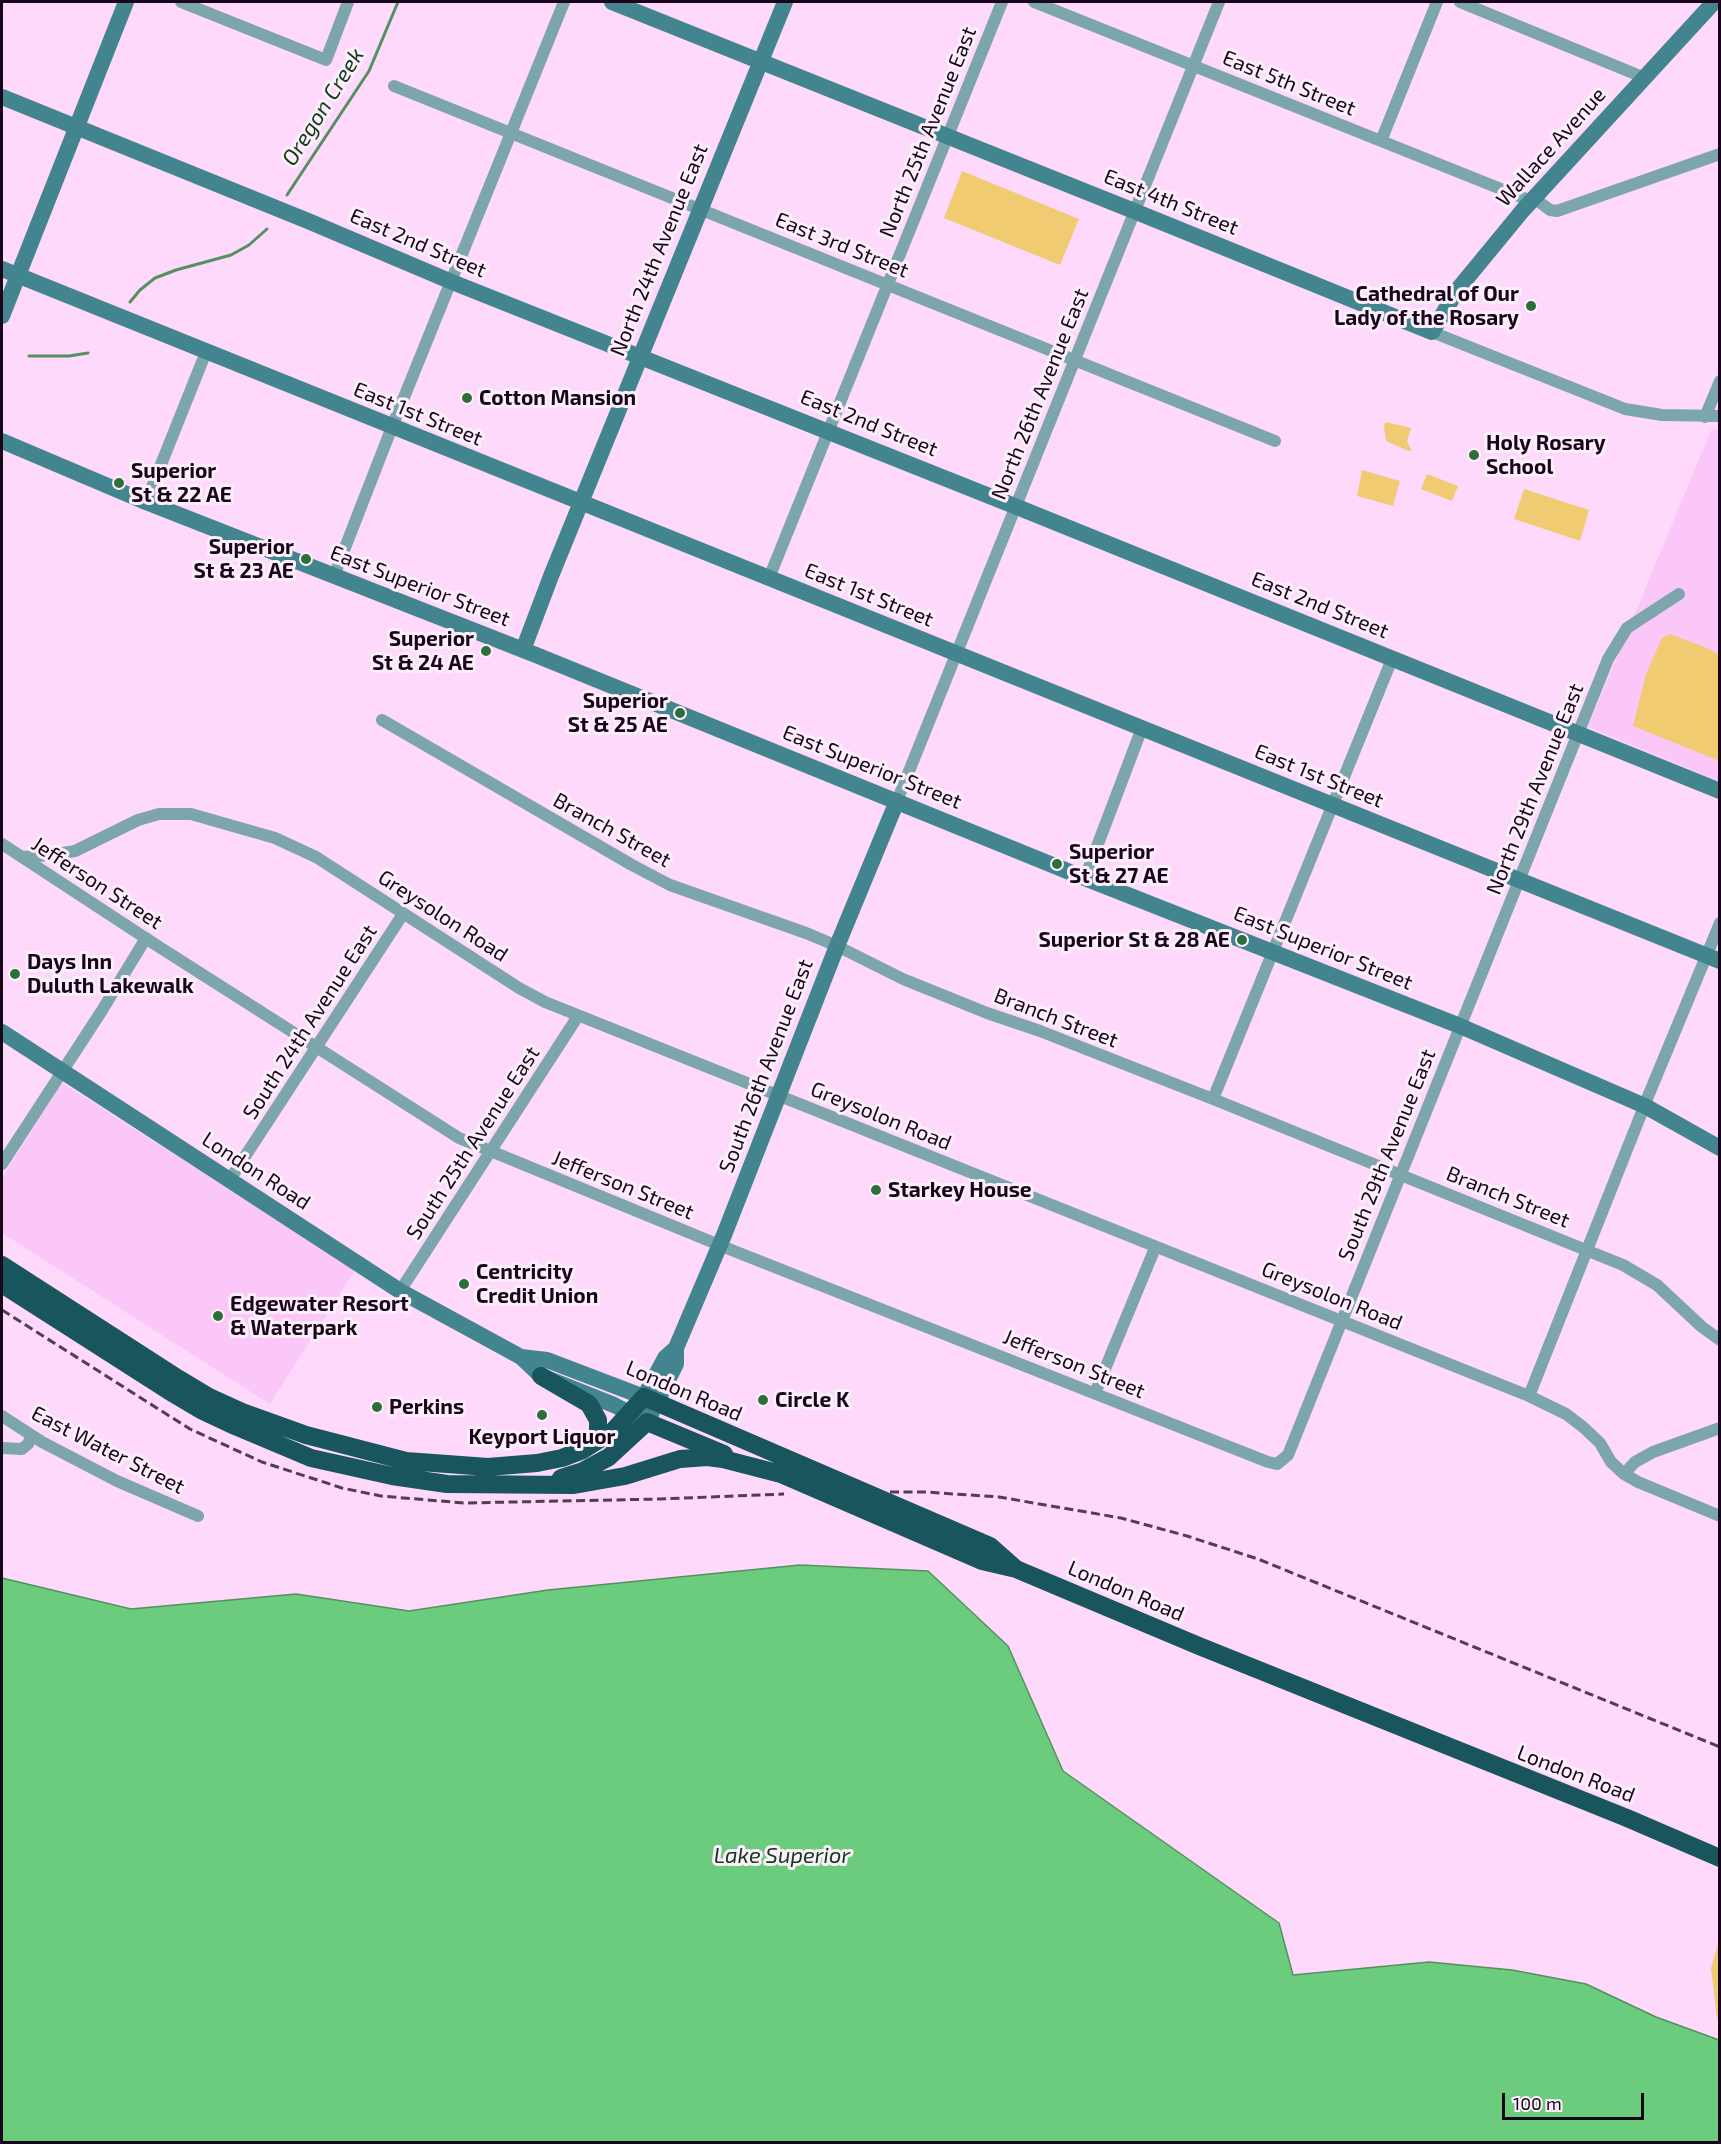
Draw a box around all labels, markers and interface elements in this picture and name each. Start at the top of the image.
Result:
street label: North 25th Avenue East [874,23,982,241]
water label: Oregon Creek [276,43,370,171]
street label: East 5th Street [1219,45,1359,121]
street label: Wallace Avenue [1491,82,1611,212]
street label: North 24th Avenue East [605,140,713,360]
street label: East 4th Street [1100,164,1242,240]
street label: East 2nd Street [346,203,490,283]
street label: East 3rd Street [772,207,912,283]
place label: Cathedral of Our Lady of the Rosary [1334,281,1519,331]
street label: North 26th Avenue East [986,285,1094,503]
marker: Cathedral of Our Lady of the Rosary [1524,299,1538,313]
street label: East 1st Street [350,377,486,451]
street label: East 2nd Street [797,384,941,462]
place label: Cotton Mansion [479,385,636,411]
marker: Cotton Mansion [460,391,474,405]
place label: Holy Rosary School [1486,430,1606,480]
marker: Holy Rosary School [1467,448,1481,462]
place label: Superior St & 22 AE [131,458,232,508]
marker: Superior St & 22 AE [112,476,126,490]
place label: Superior St & 23 AE [193,534,294,584]
street label: East Superior Street [326,540,514,632]
marker: Superior St & 23 AE [299,552,313,566]
street label: East 1st Street [801,558,937,632]
street label: East 2nd Street [1248,566,1392,644]
place label: Superior St & 24 AE [372,626,474,676]
marker: Superior St & 24 AE [479,644,493,658]
street label: North 29th Avenue East [1481,680,1589,898]
place label: Superior St & 25 AE [568,688,668,738]
marker: Superior St & 25 AE [673,706,687,720]
street label: East Superior Street [779,720,965,814]
street label: East 1st Street [1251,739,1387,813]
street label: Branch Street [549,787,675,873]
street label: Jefferson Street [27,831,167,935]
place label: Superior St & 27 AE [1069,839,1169,889]
marker: Superior St & 27 AE [1050,857,1064,871]
street label: Greysolon Road [373,865,513,967]
street label: East Superior Street [1230,901,1416,995]
street label: South 24th Avenue East [238,920,382,1124]
place label: Superior St & 28 AE [1038,927,1230,953]
marker: Superior St & 28 AE [1235,933,1249,947]
place label: Days Inn Duluth Lakewalk [27,949,194,999]
street label: South 26th Avenue East [714,956,818,1176]
marker: Days Inn Duluth Lakewalk [8,967,22,981]
street label: Branch Street [990,983,1122,1053]
street label: South 25th Avenue East [401,1042,545,1244]
street label: South 29th Avenue East [1333,1045,1441,1265]
street label: Greysolon Road [807,1076,955,1156]
street label: London Road [197,1127,315,1215]
street label: Jefferson Street [548,1145,698,1225]
street label: Branch Street [1443,1161,1573,1233]
place label: Starkey House [888,1177,1032,1203]
marker: Starkey House [869,1183,883,1197]
street label: Greysolon Road [1258,1256,1406,1336]
place label: Centricity Credit Union [476,1259,598,1309]
marker: Centricity Credit Union [457,1277,471,1291]
place label: Edgewater Resort & Waterpark [230,1291,409,1341]
marker: Edgewater Resort & Waterpark [211,1309,225,1323]
street label: Jefferson Street [999,1324,1149,1404]
street label: London Road [622,1355,746,1427]
place label: Circle K [775,1387,849,1413]
marker: Circle K [756,1393,770,1407]
place label: Perkins [389,1394,464,1420]
marker: Perkins [370,1400,384,1414]
street label: East Water Street [27,1401,189,1499]
marker: Keyport Liquor [535,1408,549,1422]
place label: Keyport Liquor [468,1424,616,1450]
street label: London Road [1064,1555,1188,1627]
street label: London Road [1514,1740,1638,1808]
water label: Lake Superior [714,1843,850,1869]
scale bar [1505,2081,1648,2119]
text: 100 m [1513,2092,1562,2114]

